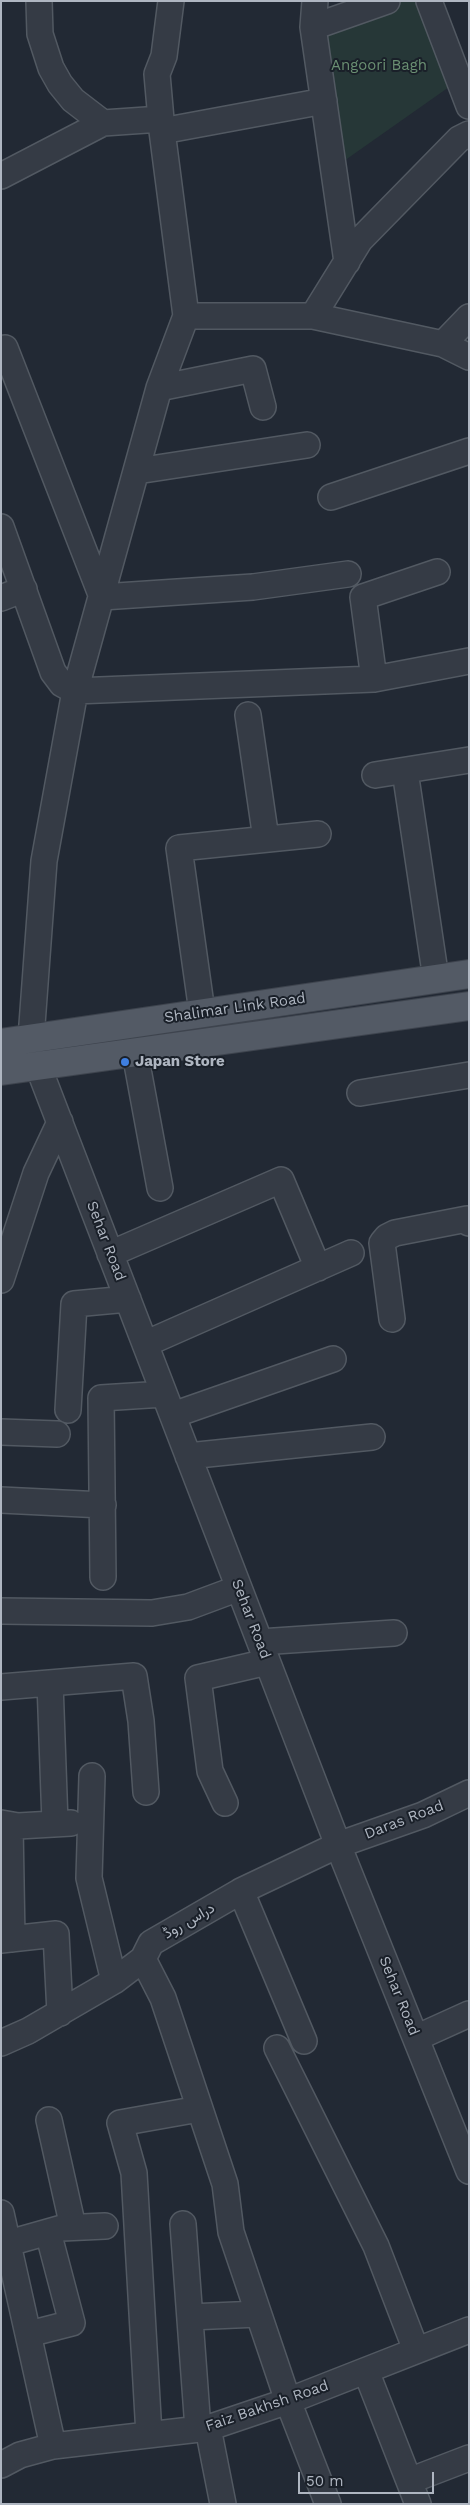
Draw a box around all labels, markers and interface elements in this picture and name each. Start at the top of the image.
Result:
park label: Angoori Bagh [331,57,427,75]
street label: Shalimar Link Road [163,989,307,1027]
place label: Japan Store [135,1053,225,1071]
marker: Japan Store [119,1056,131,1068]
street label: Sehar Road [83,1199,129,1283]
street label: Sehar Road [228,1577,274,1661]
street label: Daras Road [362,1797,446,1843]
street label: دراس روڈ [160,1899,218,1943]
street label: Sehar Road [375,1954,423,2038]
street label: Faiz Bakhsh Road [203,2376,331,2436]
scale bar [300,2462,436,2494]
text: 50 m [306,2472,343,2490]

